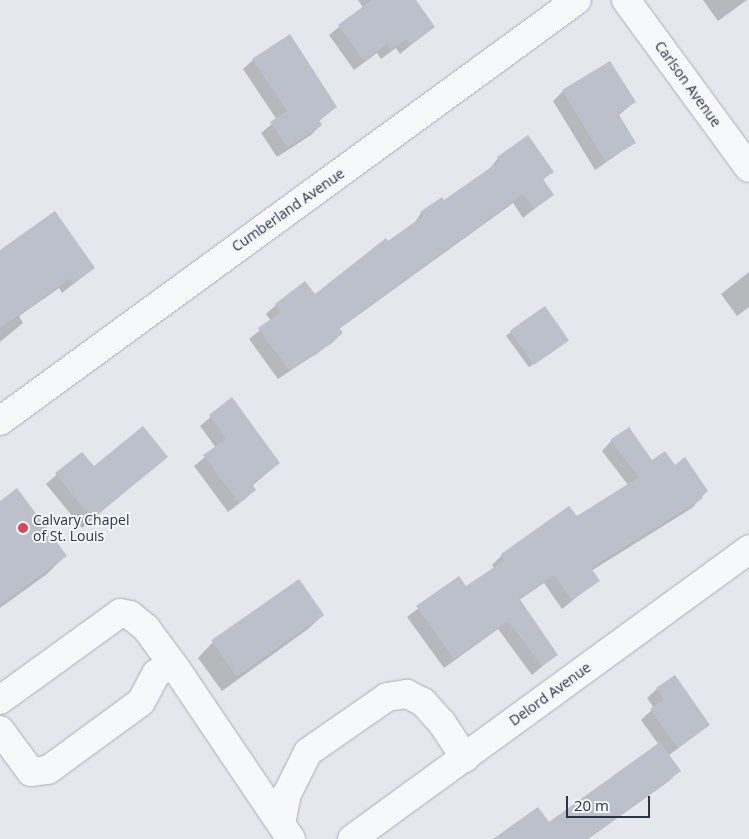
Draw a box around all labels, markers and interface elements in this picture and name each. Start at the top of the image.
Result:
street label: Carlson Avenue [651,38,725,130]
street label: Cumberland Avenue [229,165,347,255]
place label: Calvary Chapel of St. Louis [33,512,129,544]
marker: Calvary Chapel of St. Louis [17,522,29,534]
street label: Delord Avenue [506,659,594,729]
scale bar [569,786,653,818]
text: 20 m [574,795,609,815]

